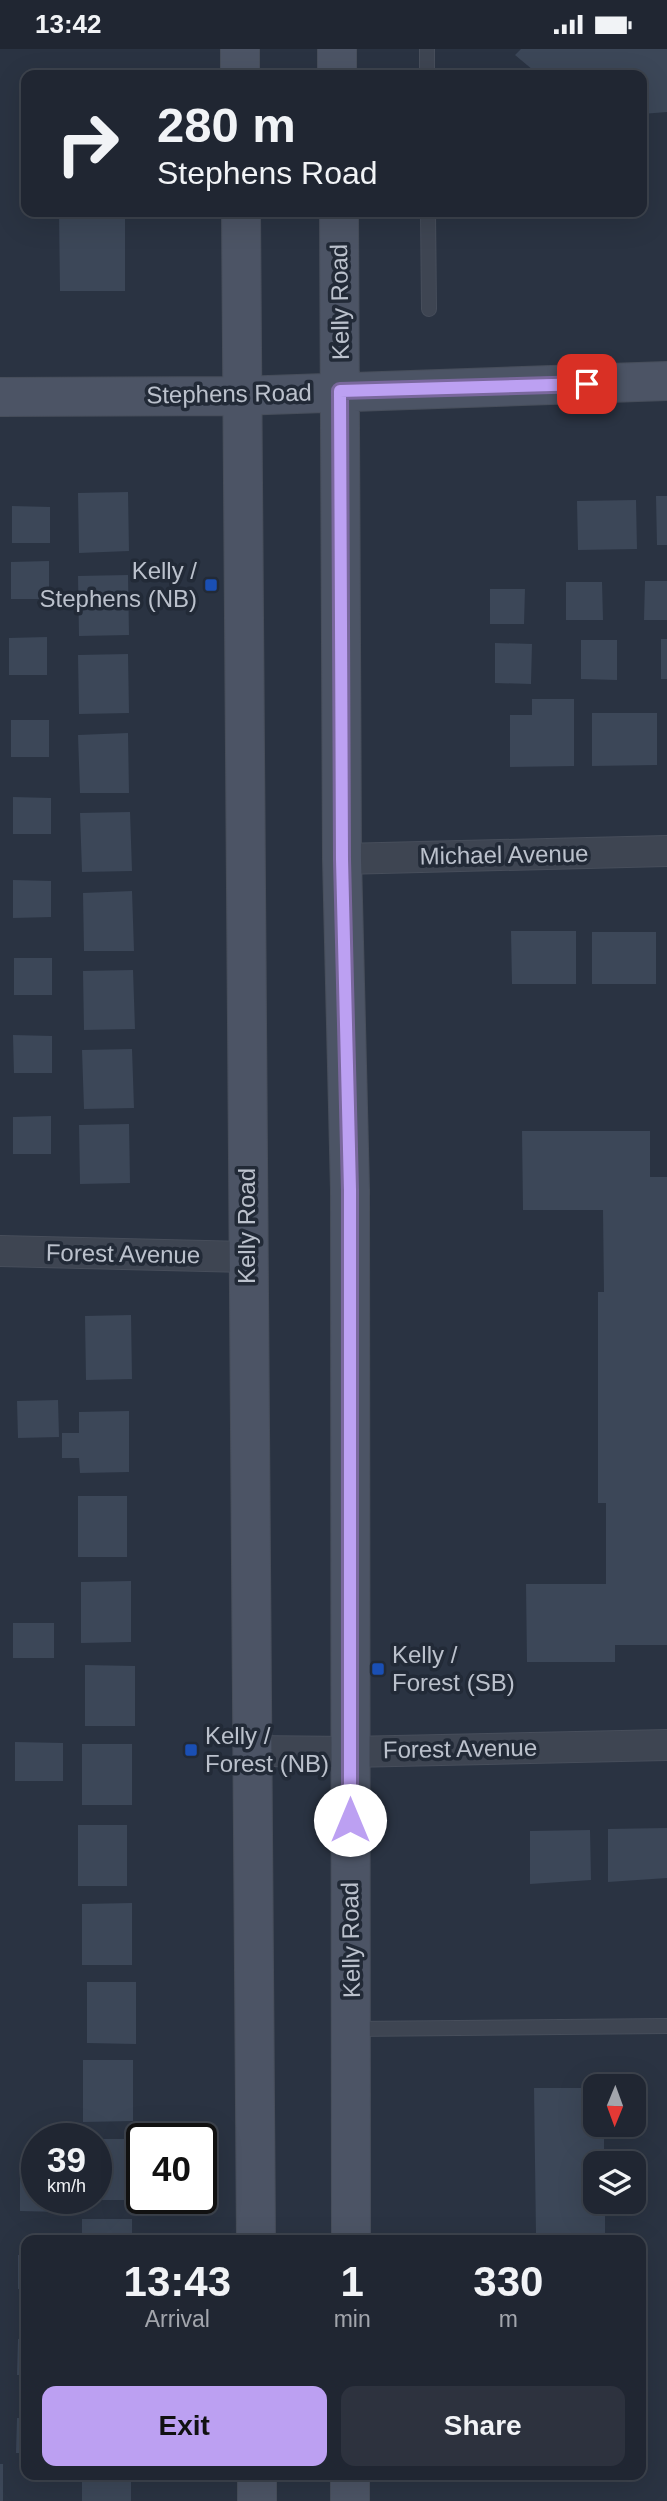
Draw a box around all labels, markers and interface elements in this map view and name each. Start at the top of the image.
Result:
text: 13:42 [35,9,102,39]
icon: right [42,98,133,189]
text: 280 m [157,98,296,152]
text: Stephens Road [157,155,378,191]
street label: Kelly Road [325,244,354,360]
pin [557,354,617,414]
icon: arrive [568,365,606,403]
street label: Stephens Road [146,379,312,408]
place label: Kelly / Stephens (NB) [40,557,197,612]
marker: Kelly / Stephens (NB) [203,577,219,593]
street label: Michael Avenue [419,840,589,869]
street label: Kelly Road [233,1168,260,1284]
street label: Forest Avenue [46,1239,200,1268]
place label: Kelly / Forest (SB) [392,1641,515,1696]
marker: Kelly / Forest (SB) [370,1661,386,1677]
place label: Kelly / Forest (NB) [205,1722,329,1777]
street label: Forest Avenue [383,1734,537,1763]
marker: Kelly / Forest (NB) [183,1742,199,1758]
position arrow [313,1783,387,1857]
street label: Kelly Road [336,1882,365,1998]
north arrow [583,2074,646,2137]
map controls [583,2074,646,2214]
speed limit sign: 40 [126,2123,217,2214]
text: 39 [47,2140,86,2179]
button: layers [583,2151,646,2214]
text: km/h [47,2176,86,2196]
text: 13:43 [124,2258,231,2305]
text: 1 [340,2258,364,2305]
text: 330 [473,2258,543,2305]
text: Arrival [145,2306,210,2332]
text: min [334,2306,371,2332]
text: m [499,2306,518,2332]
button: Exit [42,2386,327,2466]
button: Share [341,2386,625,2466]

